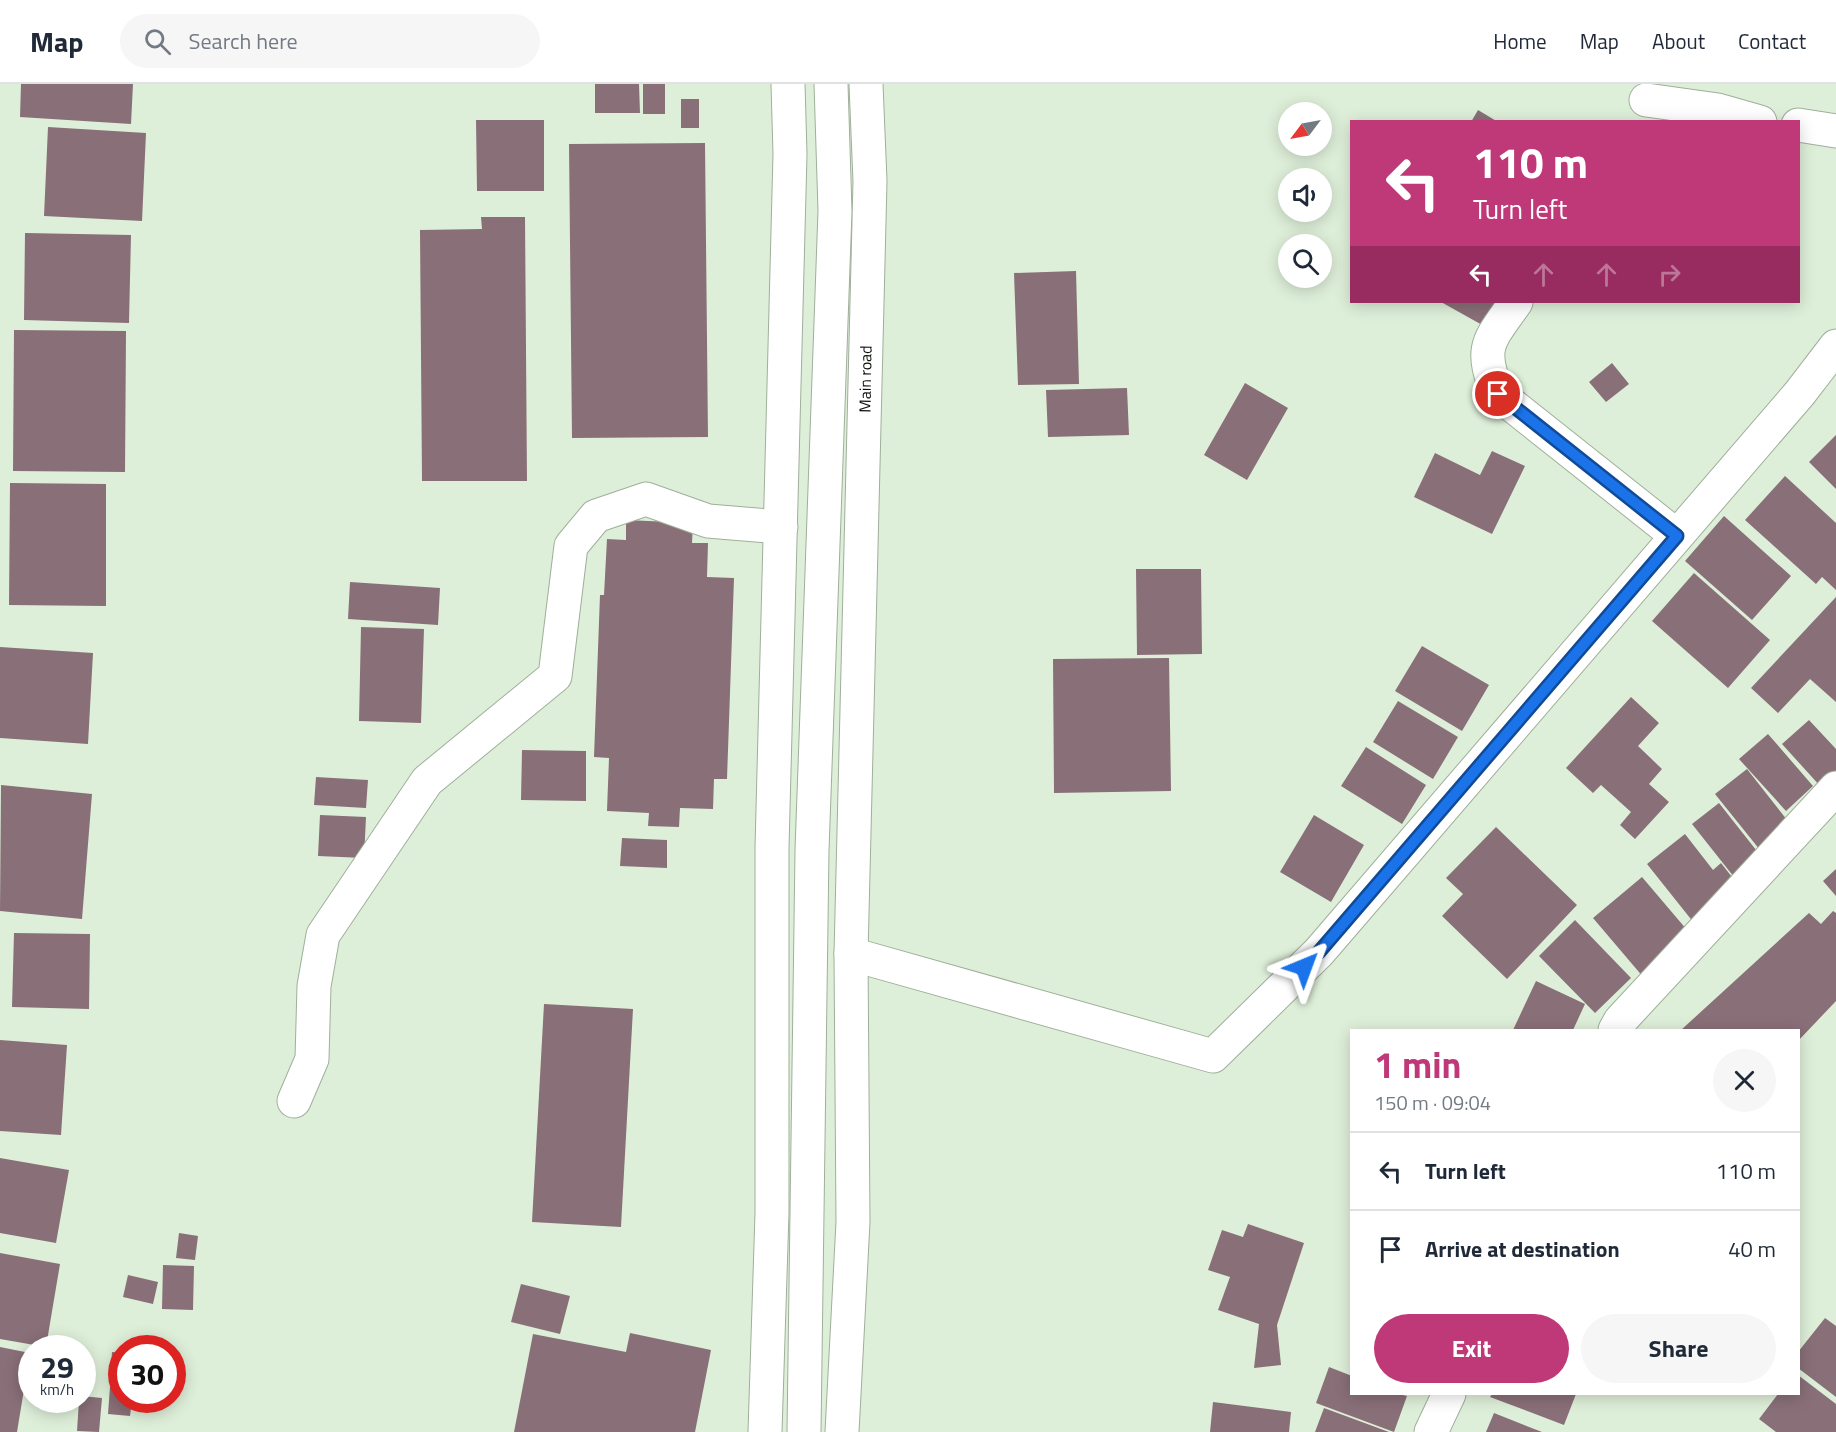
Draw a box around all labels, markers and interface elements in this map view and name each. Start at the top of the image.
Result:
search box [120,14,540,68]
text: Map [30,20,84,63]
text: Search here [189,24,298,58]
icon: search [141,25,174,58]
text: Home [1493,25,1547,57]
text: Map [1580,25,1619,57]
text: About [1652,25,1705,57]
text: Contact [1738,25,1806,57]
north arrow [1278,102,1332,156]
map controls [1278,102,1332,288]
text: 110 m [1473,130,1588,194]
icon: left [1374,144,1452,222]
button: sound [1278,168,1332,222]
text: Turn left [1473,188,1567,229]
button: search [1278,234,1332,288]
icon: left [1464,258,1497,291]
icon: ahead [1527,258,1560,291]
icon: ahead [1590,258,1623,291]
icon: right [1653,258,1686,291]
street label: Main road [852,345,878,413]
pin [1472,368,1523,419]
icon: arrive [1481,377,1514,410]
position arrow [1272,935,1336,999]
text: 1 min [1374,1037,1461,1092]
button: close [1713,1049,1776,1112]
text: 150 m · 09:04 [1374,1087,1491,1118]
text: Turn left [1425,1154,1506,1188]
text: 110 m [1716,1154,1776,1188]
icon: left [1374,1155,1407,1188]
text: Arrive at destination [1425,1232,1620,1266]
text: 40 m [1728,1232,1776,1266]
icon: arrive [1374,1233,1407,1266]
button: Exit [1374,1314,1569,1383]
button: Share [1581,1314,1776,1383]
speed limit sign: 30 [108,1335,186,1413]
text: 29 [40,1344,74,1390]
text: km/h [40,1378,74,1401]

